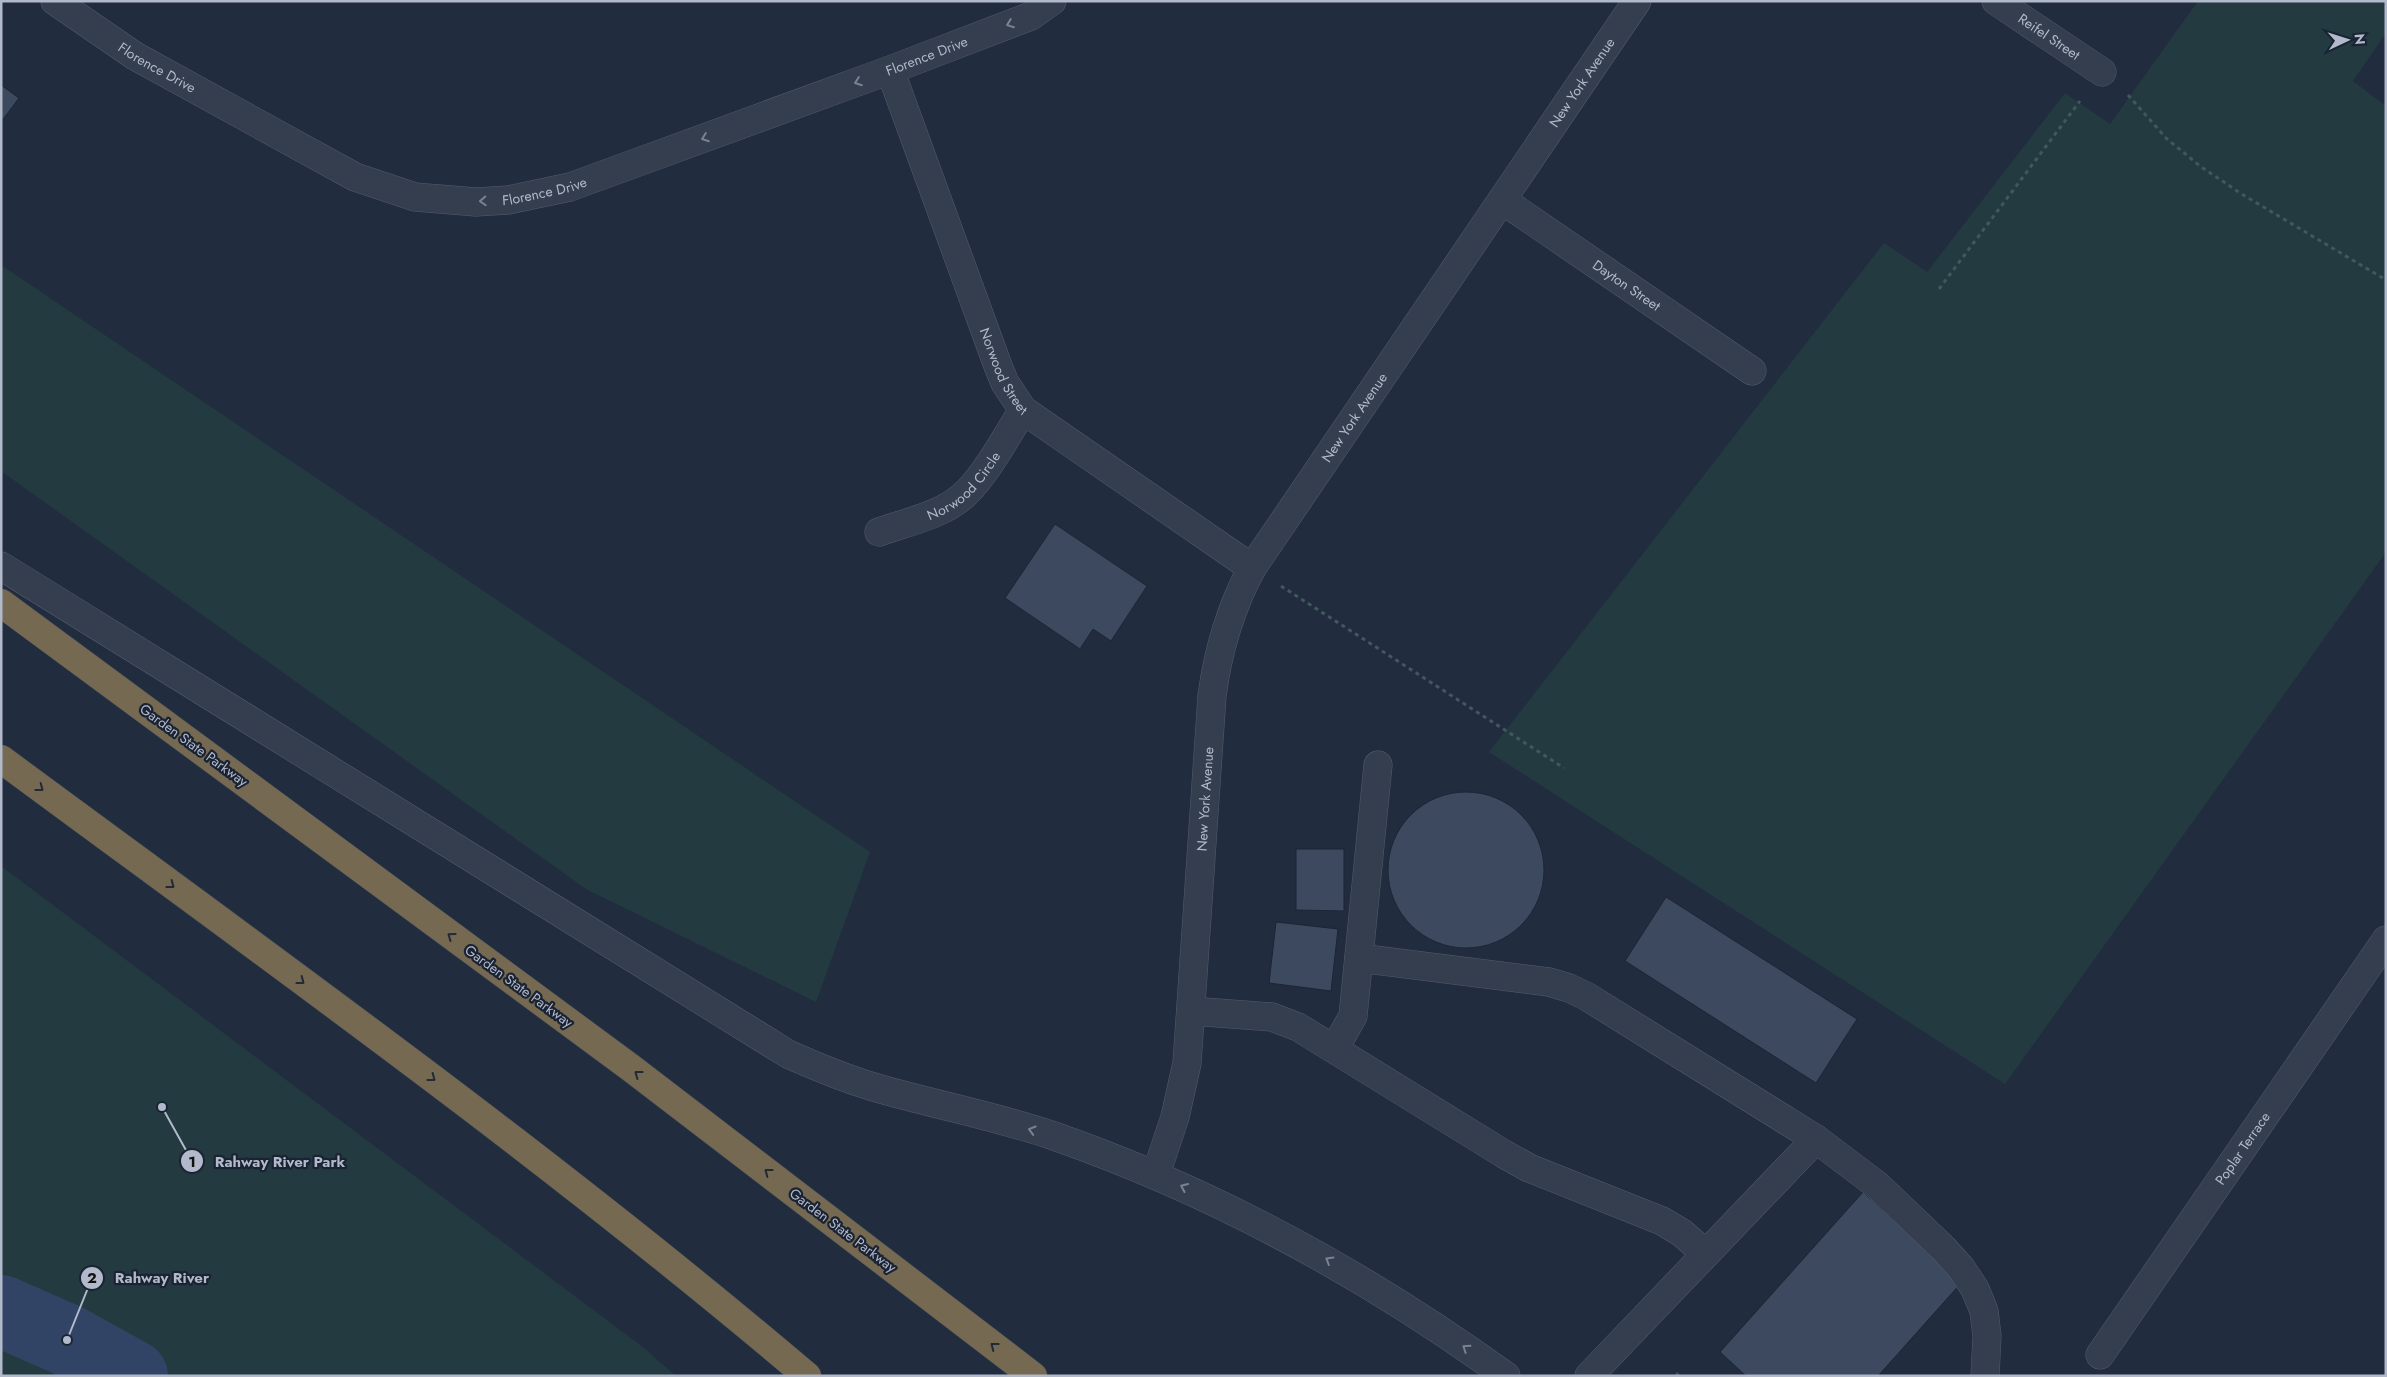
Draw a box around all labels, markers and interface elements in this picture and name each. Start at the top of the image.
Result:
street label: Reifel Street [2014,9,2085,65]
north arrow [2322,15,2372,65]
one-way arrow [1006,18,1014,28]
street label: Florence Drive [883,31,971,81]
text: N [2350,33,2370,45]
street label: New York Avenue [1544,34,1619,131]
street label: Florence Drive [114,37,199,98]
one-way arrow [854,76,863,86]
one-way arrow [701,132,710,142]
street label: Florence Drive [502,172,590,210]
one-way arrow [478,196,486,207]
street label: Dayton Street [1589,255,1665,316]
street label: Norwood Street [975,325,1032,420]
street label: New York Avenue [1317,369,1392,466]
street label: Norwood Circle [924,448,1005,525]
street label: Garden State Parkway [136,699,253,792]
street label: New York Avenue [1191,746,1219,852]
one-way arrow [34,782,44,791]
one-way arrow [165,879,174,887]
one-way arrow [447,933,457,942]
street label: Garden State Parkway [461,940,578,1033]
one-way arrow [296,975,305,985]
one-way arrow [634,1071,644,1080]
one-way arrow [426,1073,435,1081]
street label: Poplar Terrace [2210,1108,2275,1189]
one-way arrow [1029,1125,1037,1135]
callout: Rahway River Park [180,1146,355,1176]
text: 1 [188,1151,196,1173]
text: Rahway River Park [215,1151,346,1173]
one-way arrow [764,1169,774,1178]
street label: Garden State Parkway [785,1183,901,1277]
one-way arrow [1180,1183,1189,1193]
one-way arrow [1326,1257,1335,1267]
callout: Rahway River [80,1263,219,1293]
text: 2 [87,1267,97,1289]
text: Rahway River [115,1267,210,1289]
one-way arrow [991,1343,1000,1351]
one-way arrow [1462,1345,1472,1354]

